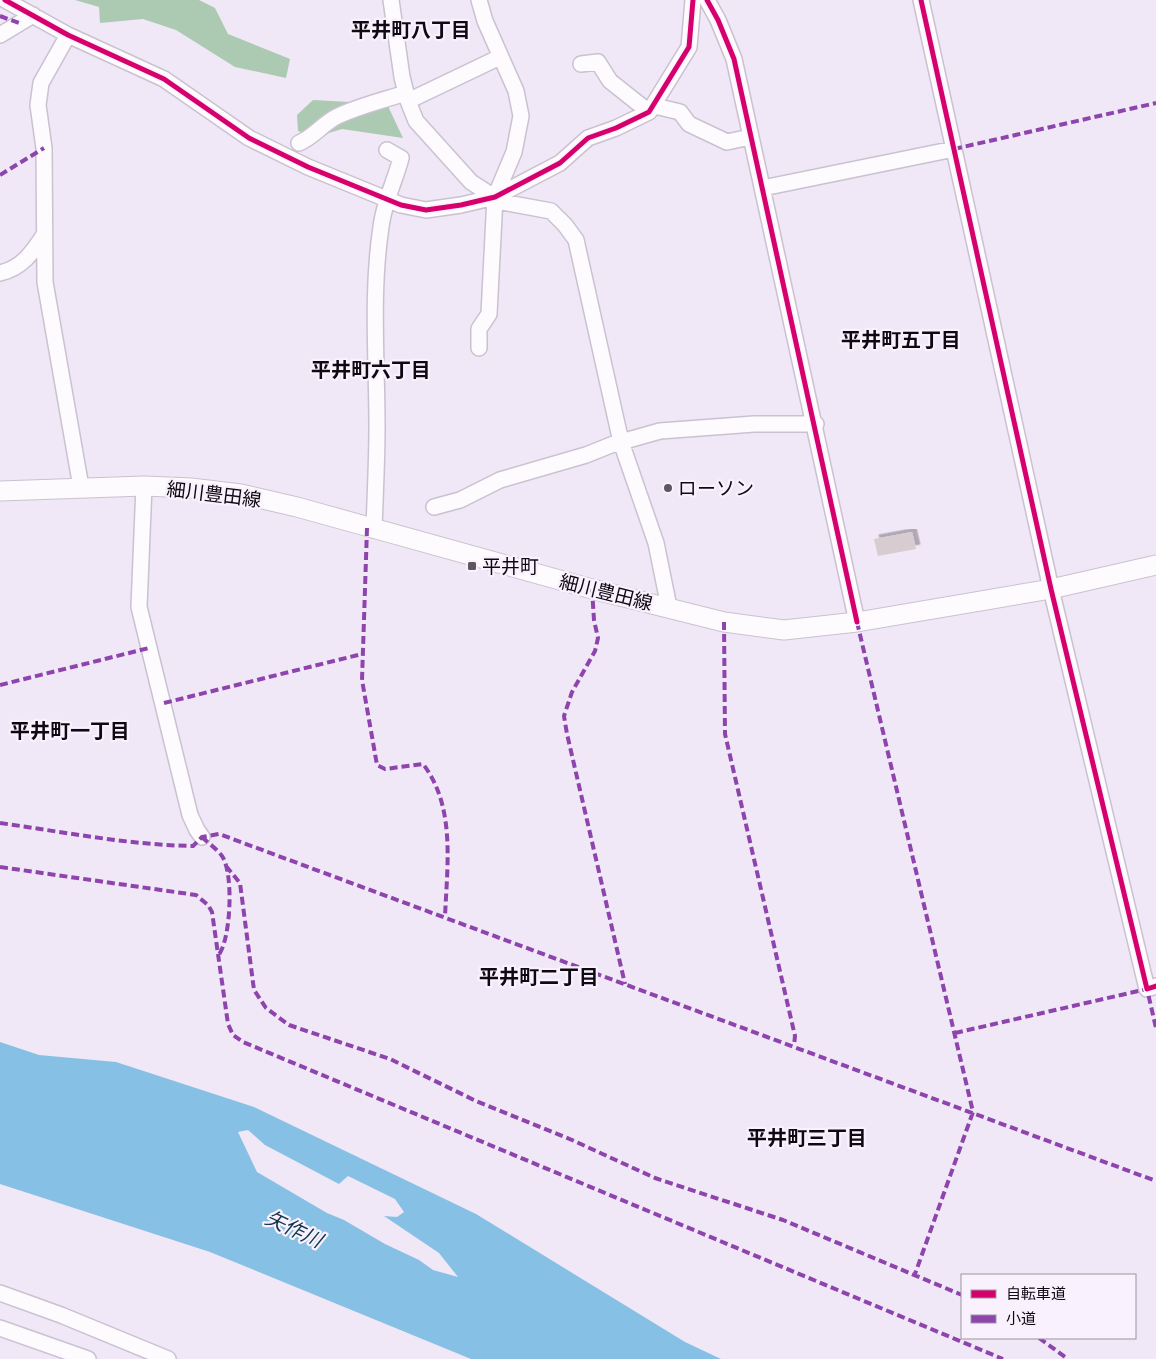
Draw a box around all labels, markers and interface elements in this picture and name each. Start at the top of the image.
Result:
district label: 平井町八丁目 [351,17,471,43]
district label: 平井町五丁目 [841,327,961,353]
district label: 平井町六丁目 [311,357,431,383]
street label: 細川豊田線 [165,476,263,512]
place label: ローソン [678,476,754,500]
marker: ローソン [662,482,674,494]
place label: 平井町 [482,554,539,578]
marker: 平井町 [466,560,478,572]
street label: 細川豊田線 [557,569,655,615]
district label: 平井町一丁目 [10,718,130,744]
district label: 平井町二丁目 [479,964,599,990]
district label: 平井町三丁目 [747,1125,867,1151]
water label: 矢作川 [261,1205,328,1254]
legend [961,1274,1136,1339]
text: 自転車道 [1006,1284,1066,1303]
text: 小道 [1006,1309,1036,1328]

